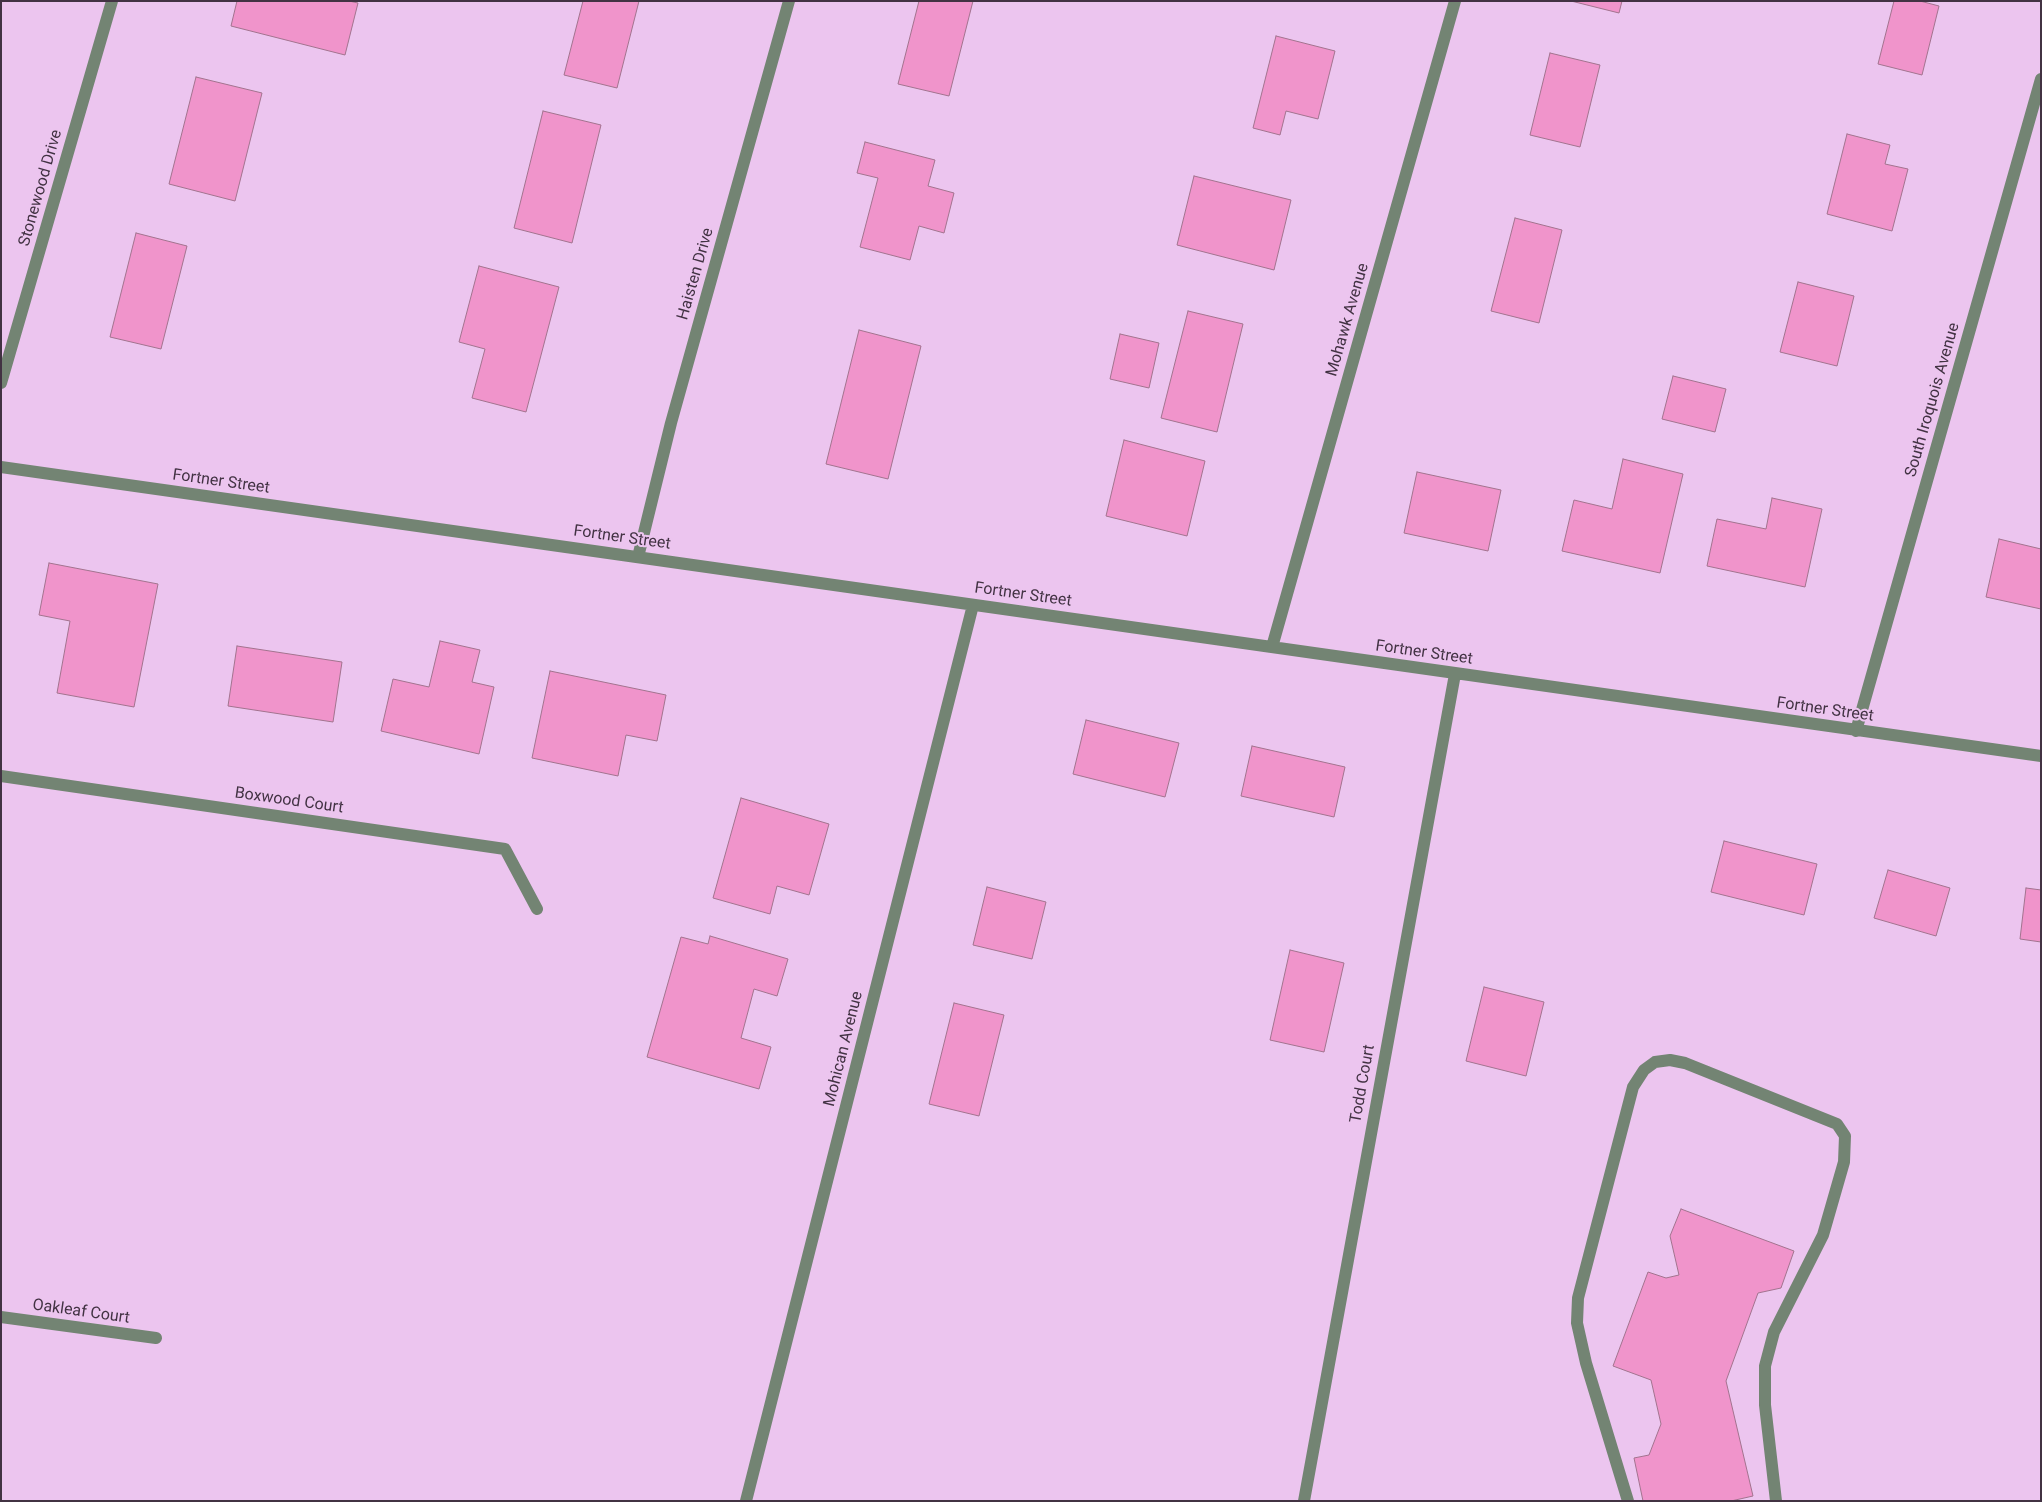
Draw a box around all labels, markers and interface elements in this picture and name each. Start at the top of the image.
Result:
street label: Stonewood Drive [15,128,67,248]
street label: Haisten Drive [674,226,718,322]
street label: Mohawk Avenue [1323,261,1373,379]
street label: South Iroquois Avenue [1902,321,1964,479]
street label: Fortner Street [171,466,271,498]
street label: Fortner Street [572,522,672,554]
street label: Fortner Street [973,579,1073,611]
street label: Fortner Street [1374,637,1474,669]
street label: Fortner Street [1775,694,1875,726]
street label: Boxwood Court [233,784,345,818]
street label: Mohican Avenue [820,989,868,1109]
street label: Todd Court [1347,1043,1379,1125]
street label: Oakleaf Court [31,1296,131,1328]

